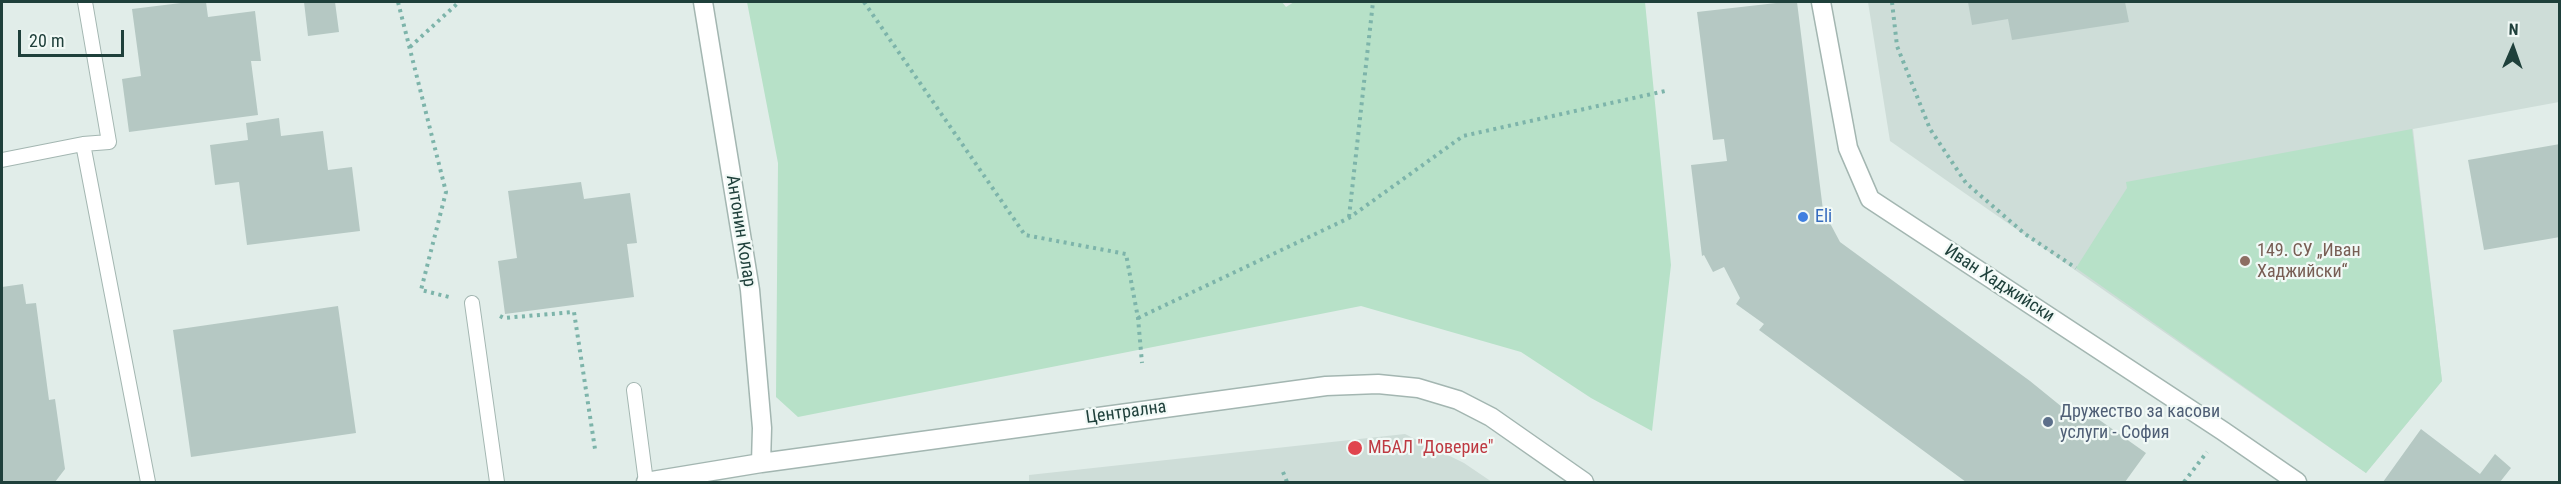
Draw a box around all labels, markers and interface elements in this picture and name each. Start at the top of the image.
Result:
scale bar [21,18,128,56]
north arrow [2483,18,2543,78]
text: N [2508,20,2519,39]
text: 20 m [29,30,64,51]
street label: Антонин Колар [721,174,759,288]
place label: Eli [1815,206,1832,228]
marker: Eli [1796,210,1810,224]
street label: Иван Хаджийски [1940,240,2058,328]
place label: 149. СУ „Иван Хаджийски“ [2257,240,2361,282]
marker: 149. СУ „Иван Хаджийски“ [2238,254,2252,268]
street label: Централна [1084,397,1168,429]
place label: Дружество за касови услуги - София [2060,401,2220,444]
marker: Дружество за касови услуги - София [2041,415,2055,429]
place label: МБАЛ "Доверие" [1368,437,1494,459]
marker: МБАЛ "Доверие" [1346,439,1364,457]

